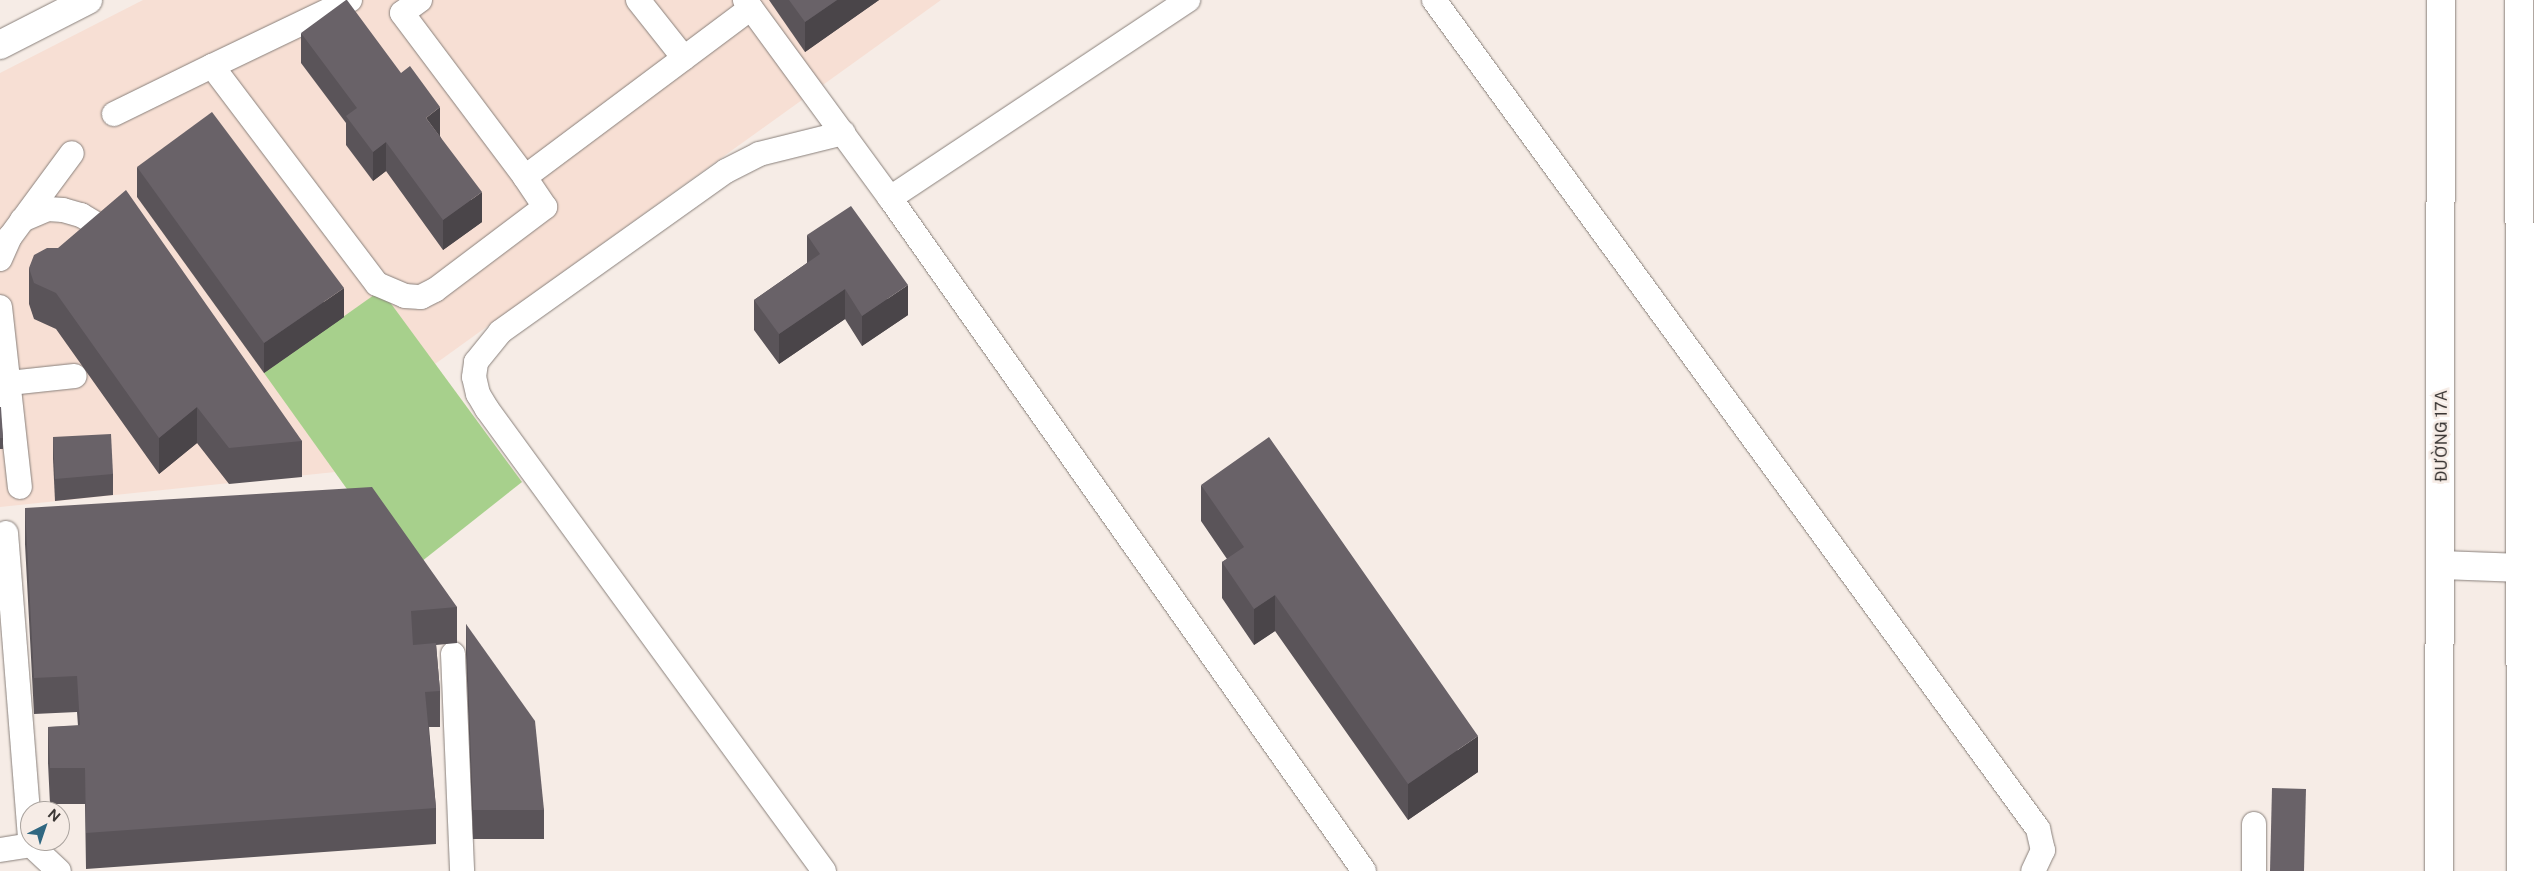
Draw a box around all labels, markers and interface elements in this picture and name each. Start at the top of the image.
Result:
street label: ĐƯỜNG 17A [2432,390,2452,482]
north arrow [20,801,70,851]
text: N [45,806,64,825]

